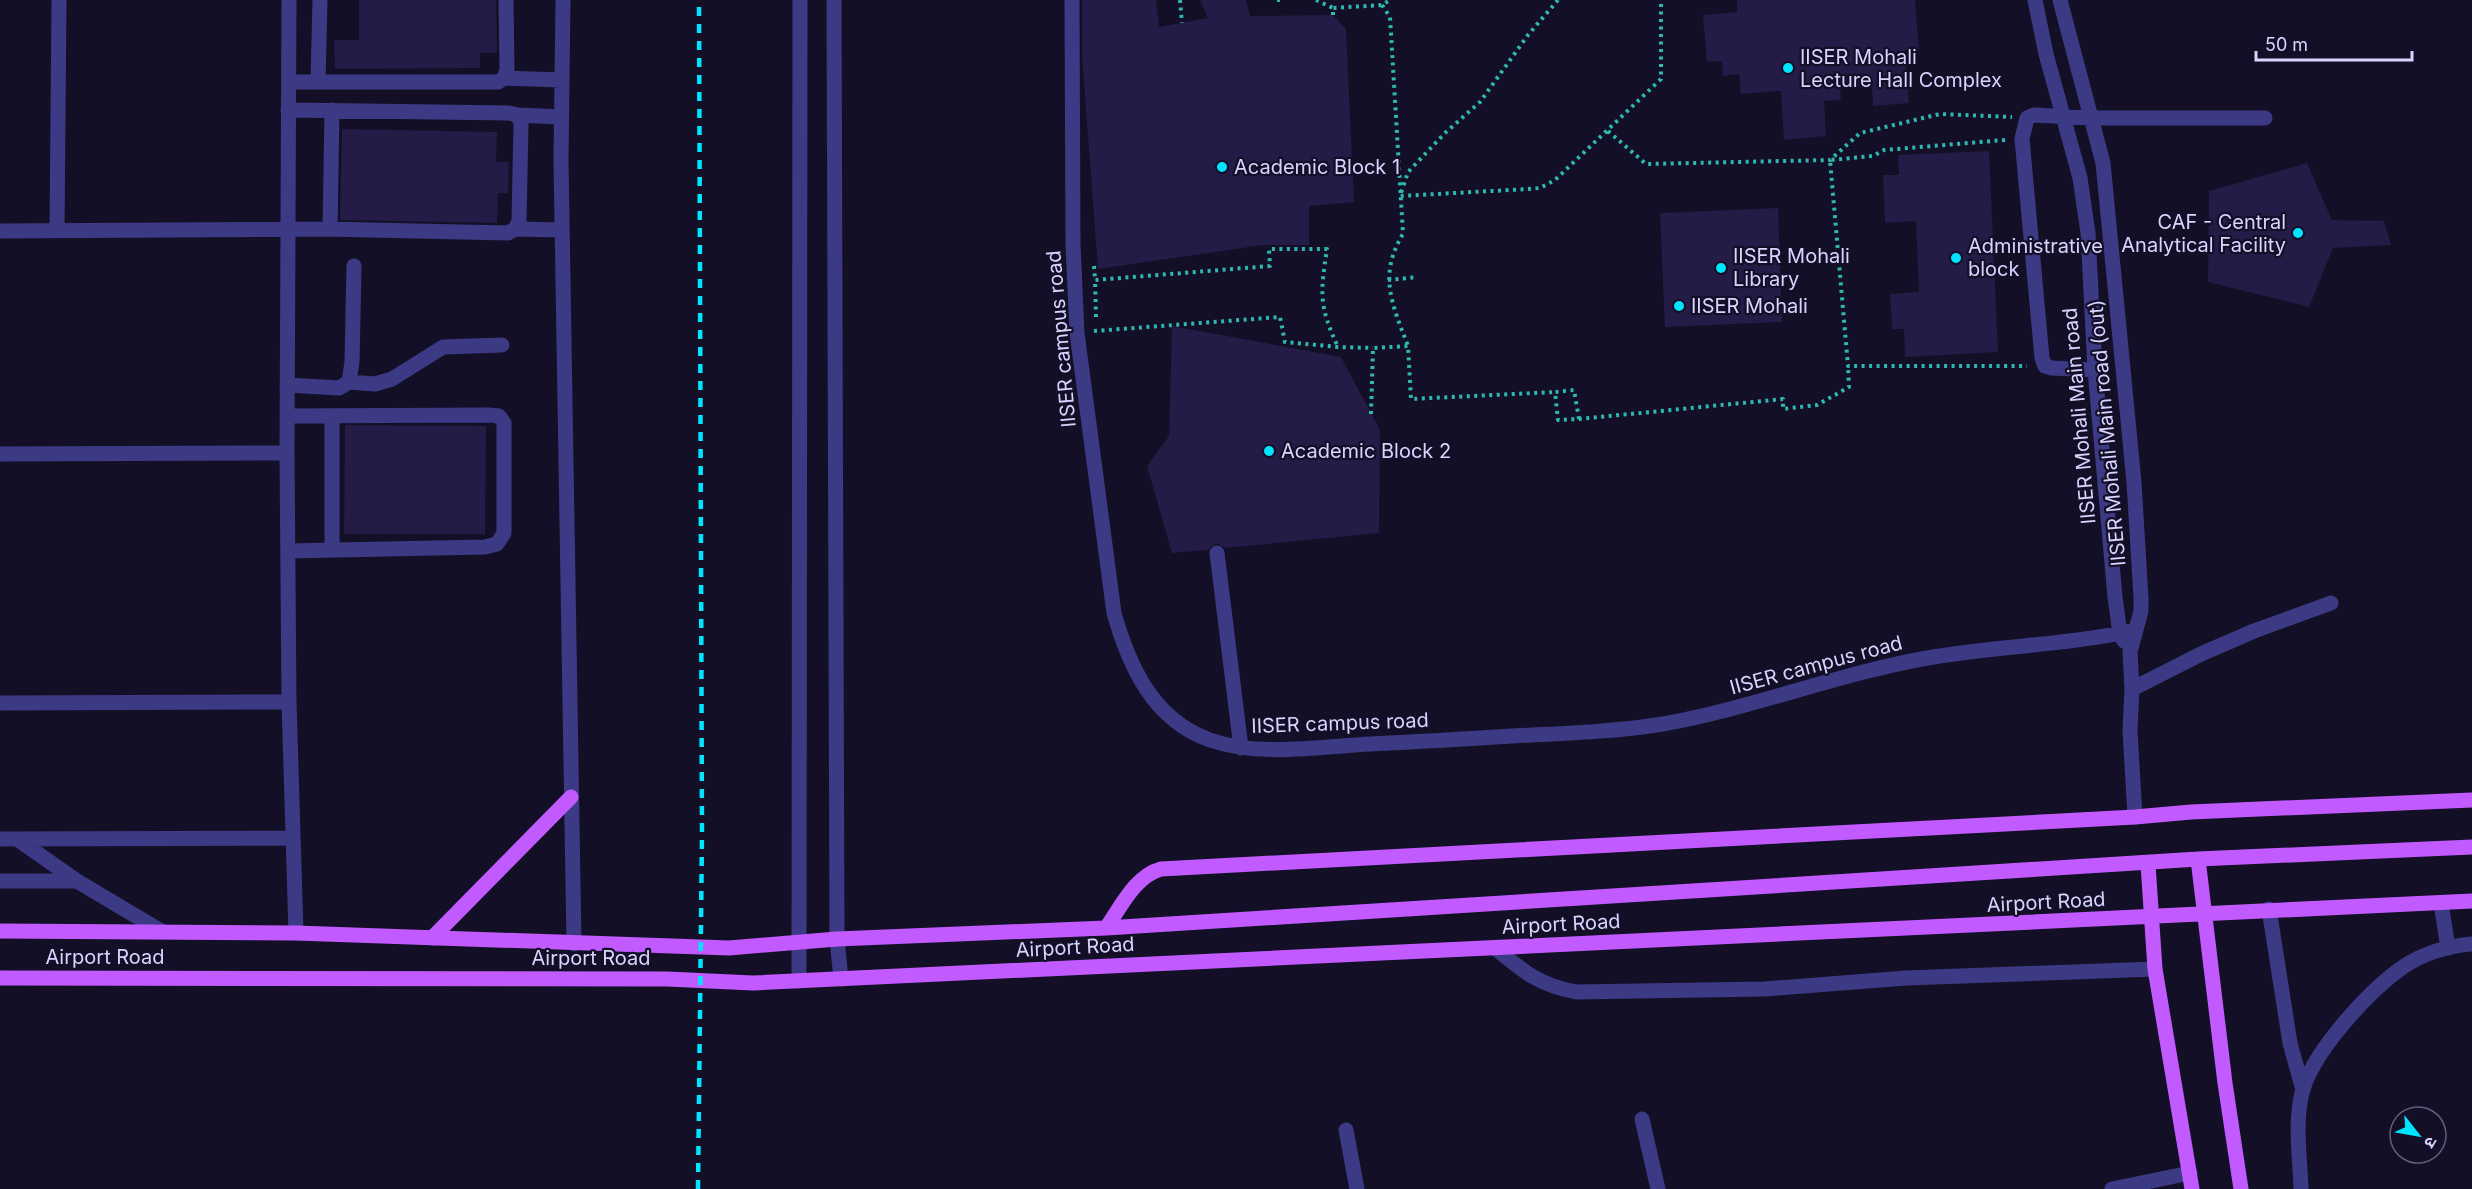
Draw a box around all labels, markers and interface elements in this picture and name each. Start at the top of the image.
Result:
scale bar [2256,24,2412,62]
text: 50 m [2265,34,2308,55]
place label: IISER Mohali Lecture Hall Complex [1800,45,2002,92]
marker: IISER Mohali Lecture Hall Complex [1781,61,1795,75]
place label: Academic Block 1 [1234,155,1400,179]
marker: Academic Block 1 [1215,160,1229,174]
place label: CAF - Central Analytical Facility [2121,210,2286,257]
marker: CAF - Central Analytical Facility [2291,226,2305,240]
place label: Administrative block [1968,234,2103,281]
place label: IISER Mohali Library [1733,244,1850,291]
street label: IISER campus road [1041,250,1081,428]
marker: Administrative block [1949,251,1963,265]
marker: IISER Mohali Library [1714,261,1728,275]
place label: IISER Mohali [1691,294,1808,318]
marker: IISER Mohali [1672,299,1686,313]
street label: IISER Mohali Main road (out) [2083,299,2131,567]
street label: IISER Mohali Main road [2058,307,2100,525]
place label: Academic Block 2 [1281,439,1451,463]
marker: Academic Block 2 [1262,444,1276,458]
street label: IISER campus road [1727,630,1905,700]
street label: IISER campus road [1251,708,1429,738]
street label: Airport Road [1986,887,2106,917]
street label: Airport Road [1501,909,1621,939]
street label: Airport Road [1015,932,1135,962]
street label: Airport Road [45,945,165,969]
street label: Airport Road [531,946,651,970]
north arrow [2388,1105,2448,1165]
text: उ [2420,1134,2442,1152]

